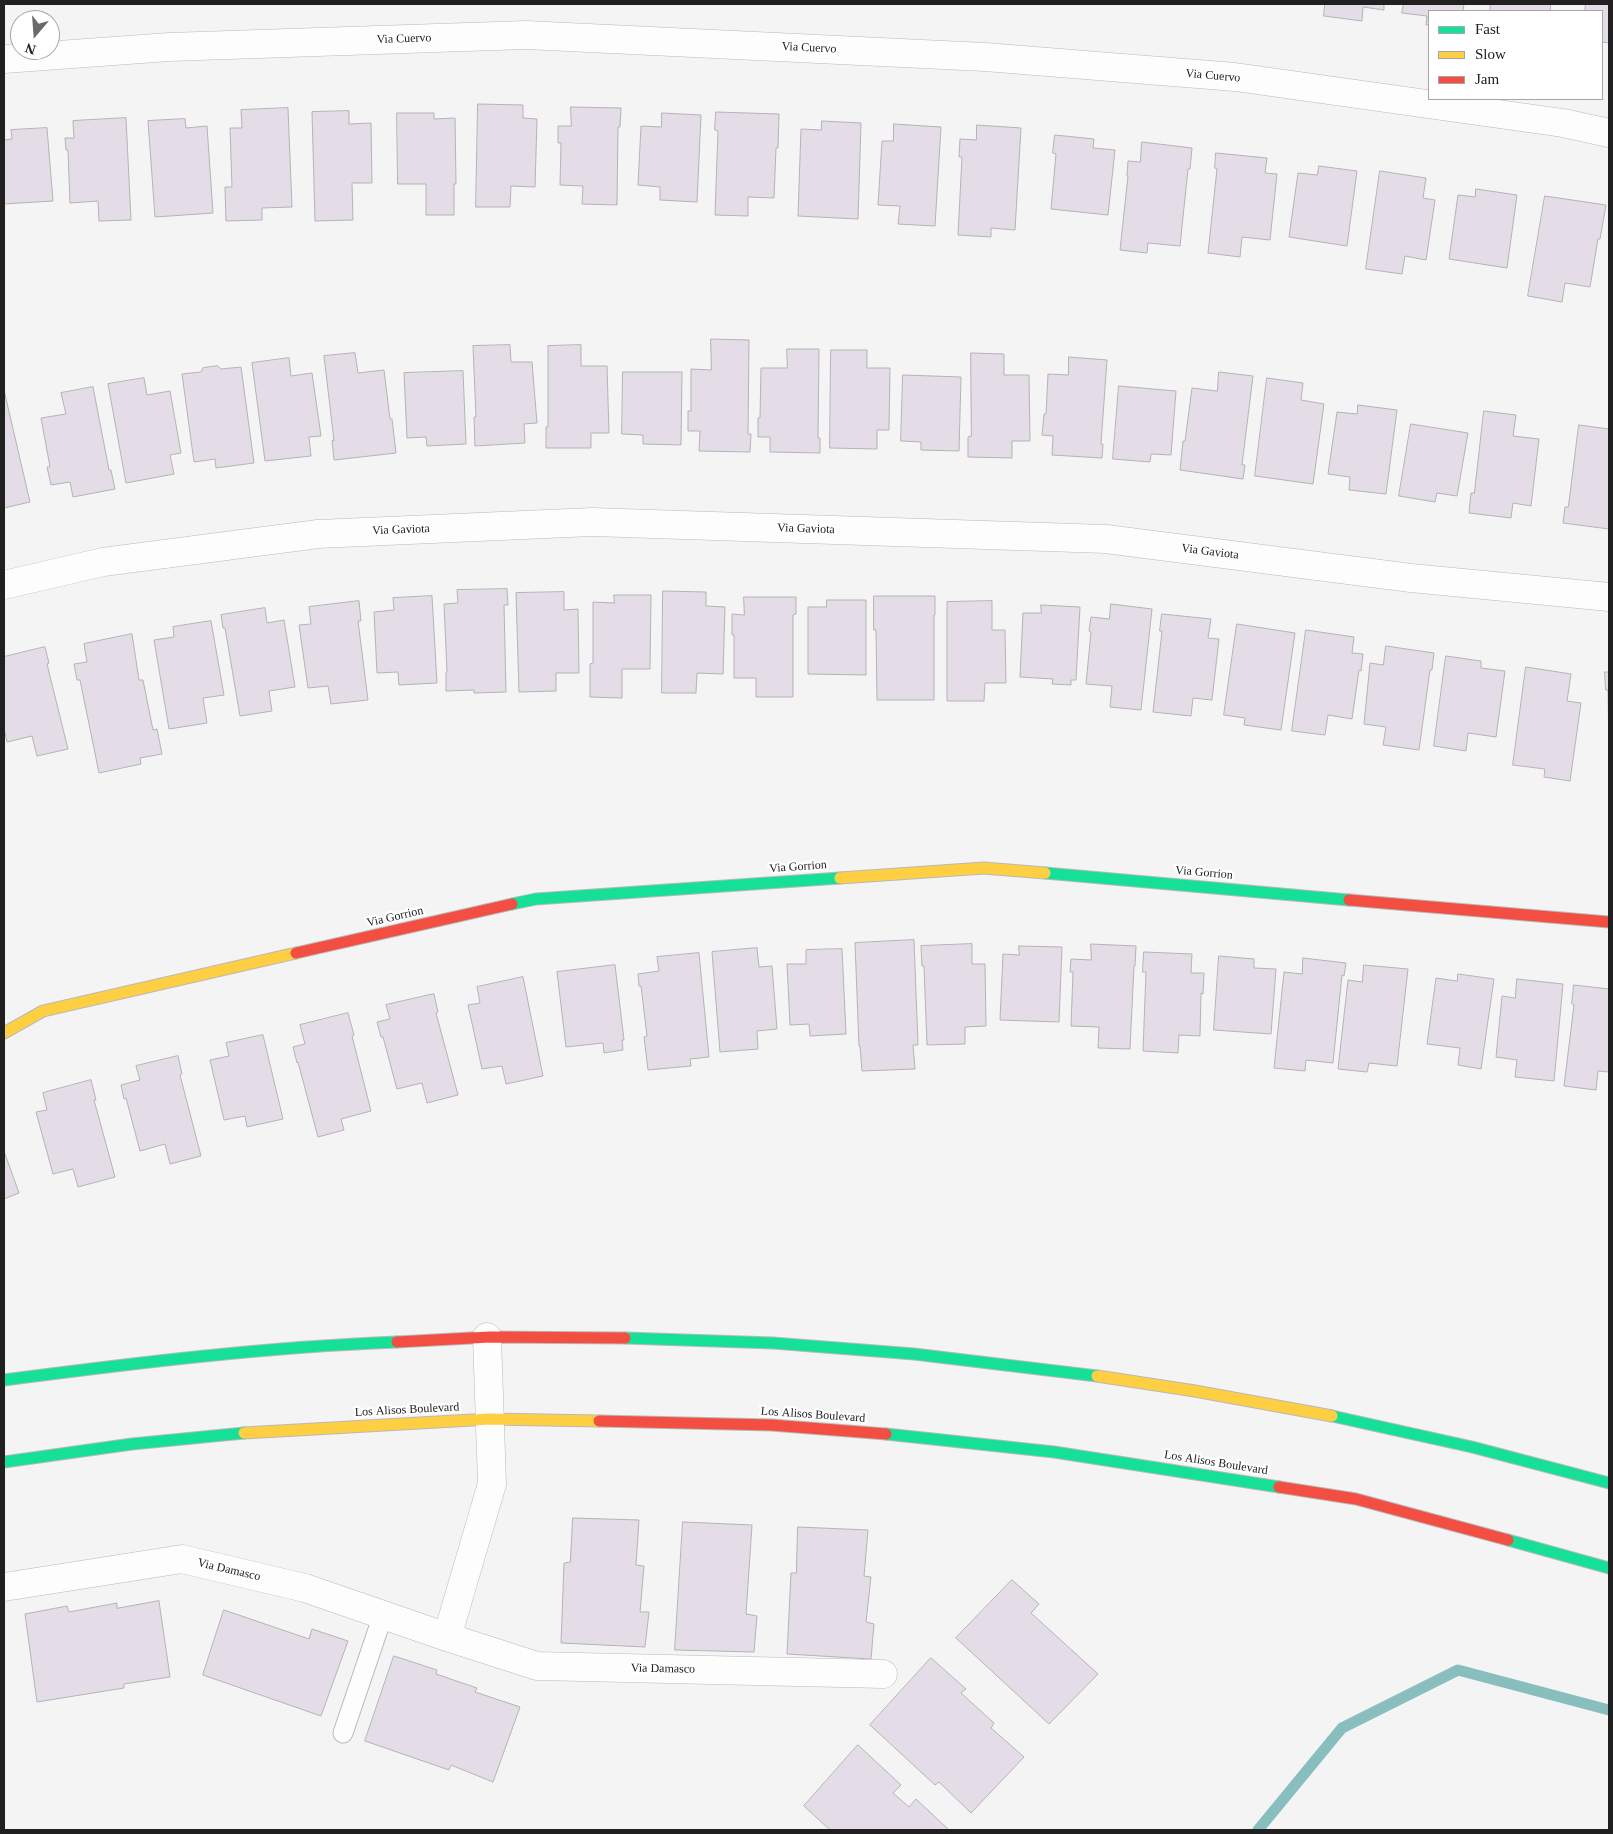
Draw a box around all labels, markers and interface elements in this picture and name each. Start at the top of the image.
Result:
north arrow [10,10,60,60]
legend [1428,10,1603,100]
text: Fast [1475,21,1500,37]
street label: Via Cuervo [376,31,432,47]
street label: Via Cuervo [781,39,837,57]
text: N [23,40,38,57]
text: Slow [1475,46,1506,62]
street label: Via Cuervo [1185,66,1241,86]
text: Jam [1475,71,1499,87]
street label: Via Gaviota [777,521,835,537]
street label: Via Gaviota [372,522,430,538]
street label: Via Gaviota [1181,541,1239,563]
street label: Via Gorrion [769,858,827,876]
street label: Via Gorrion [1175,863,1233,883]
street label: Via Gorrion [365,904,425,930]
street label: Los Alisos Boulevard [354,1400,460,1420]
street label: Los Alisos Boulevard [760,1404,866,1426]
street label: Los Alisos Boulevard [1163,1448,1269,1478]
street label: Via Damasco [196,1556,262,1584]
street label: Via Damasco [631,1661,695,1677]

